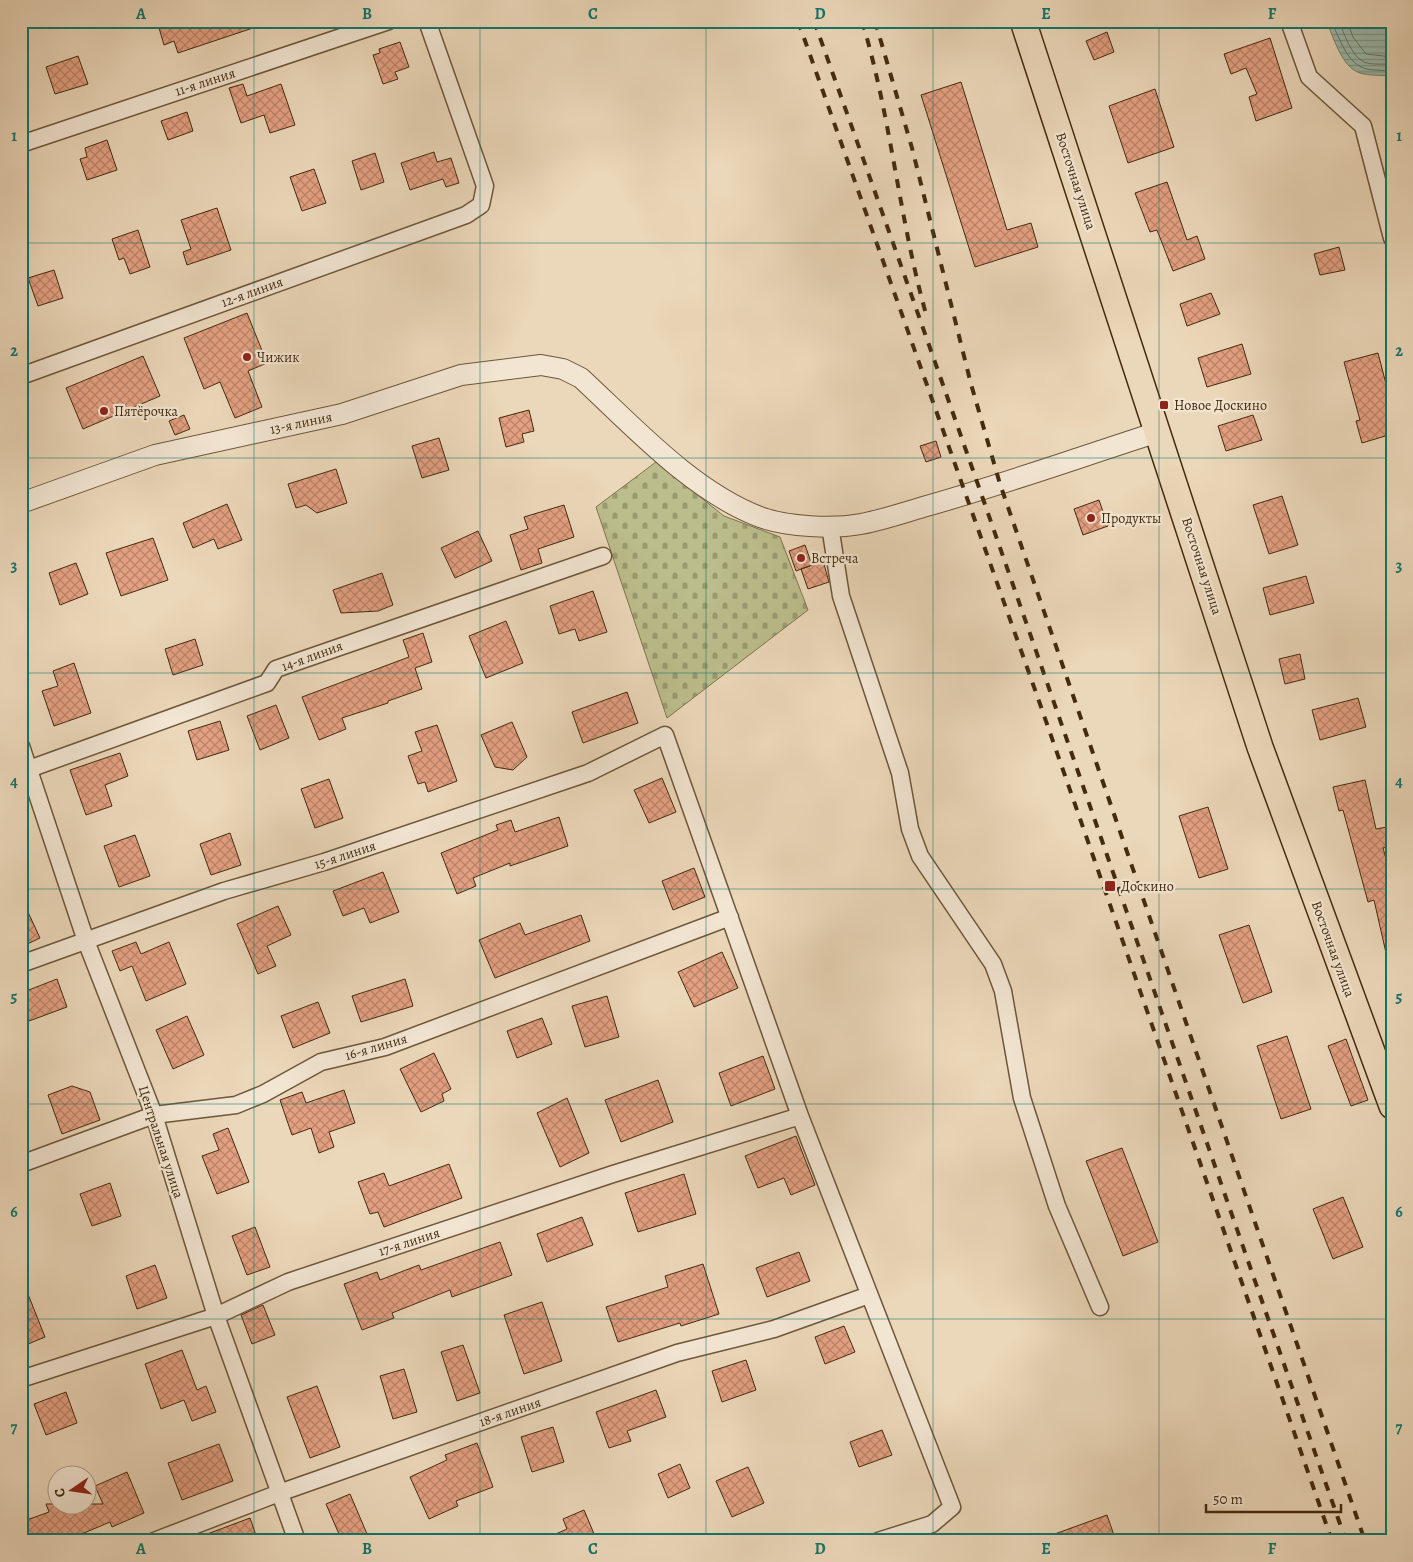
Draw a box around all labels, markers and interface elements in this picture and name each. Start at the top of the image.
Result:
text: A [135,3,147,25]
text: B [362,3,372,25]
text: C [588,3,598,25]
text: D [814,3,826,25]
text: E [1041,3,1051,25]
text: F [1268,3,1277,25]
street label: 11-я линия [172,63,238,101]
text: 1 [11,125,17,147]
text: 1 [1396,125,1402,147]
street label: Восточная улица [1051,130,1101,233]
street label: 12-я линия [219,272,286,312]
text: 2 [10,340,18,362]
text: 2 [1395,340,1403,362]
place label: Чижик [257,348,299,367]
marker: Чижик [241,351,253,363]
place label: Новое Доскино [1174,396,1267,415]
marker: Новое Доскино [1158,399,1170,411]
place label: Пятёрочка [114,402,178,421]
marker: Пятёрочка [98,405,110,417]
street label: 13-я линия [268,407,334,439]
place label: Продукты [1101,509,1161,528]
marker: Продукты [1085,512,1097,524]
street label: Восточная улица [1177,515,1227,618]
place label: Встреча [811,549,859,568]
marker: Встреча [795,552,807,564]
text: 3 [11,555,18,577]
text: 3 [1396,555,1403,577]
street label: 14-я линия [279,636,346,676]
text: 4 [10,771,18,793]
text: 4 [1395,771,1403,793]
street label: 15-я линия [312,836,378,874]
place label: Доскино [1121,877,1174,896]
marker: Доскино [1103,879,1117,893]
street label: Восточная улица [1307,898,1359,1000]
text: 5 [11,986,18,1008]
text: 5 [1396,986,1403,1008]
street label: 16-я линия [343,1029,410,1065]
street label: Центральная улица [134,1083,188,1201]
text: 6 [10,1201,18,1223]
text: 6 [1395,1201,1403,1223]
street label: 17-я линия [376,1223,442,1261]
street label: 18-я линия [476,1392,544,1431]
text: 7 [11,1417,18,1439]
text: 7 [1396,1417,1403,1439]
north arrow [48,1464,98,1514]
scale bar [1206,1482,1340,1514]
text: С [50,1486,70,1499]
text: 50 m [1213,1489,1243,1509]
text: A [135,1538,147,1560]
text: B [362,1538,372,1560]
text: C [588,1538,598,1560]
text: D [814,1538,826,1560]
text: E [1041,1538,1051,1560]
text: F [1268,1538,1277,1560]

